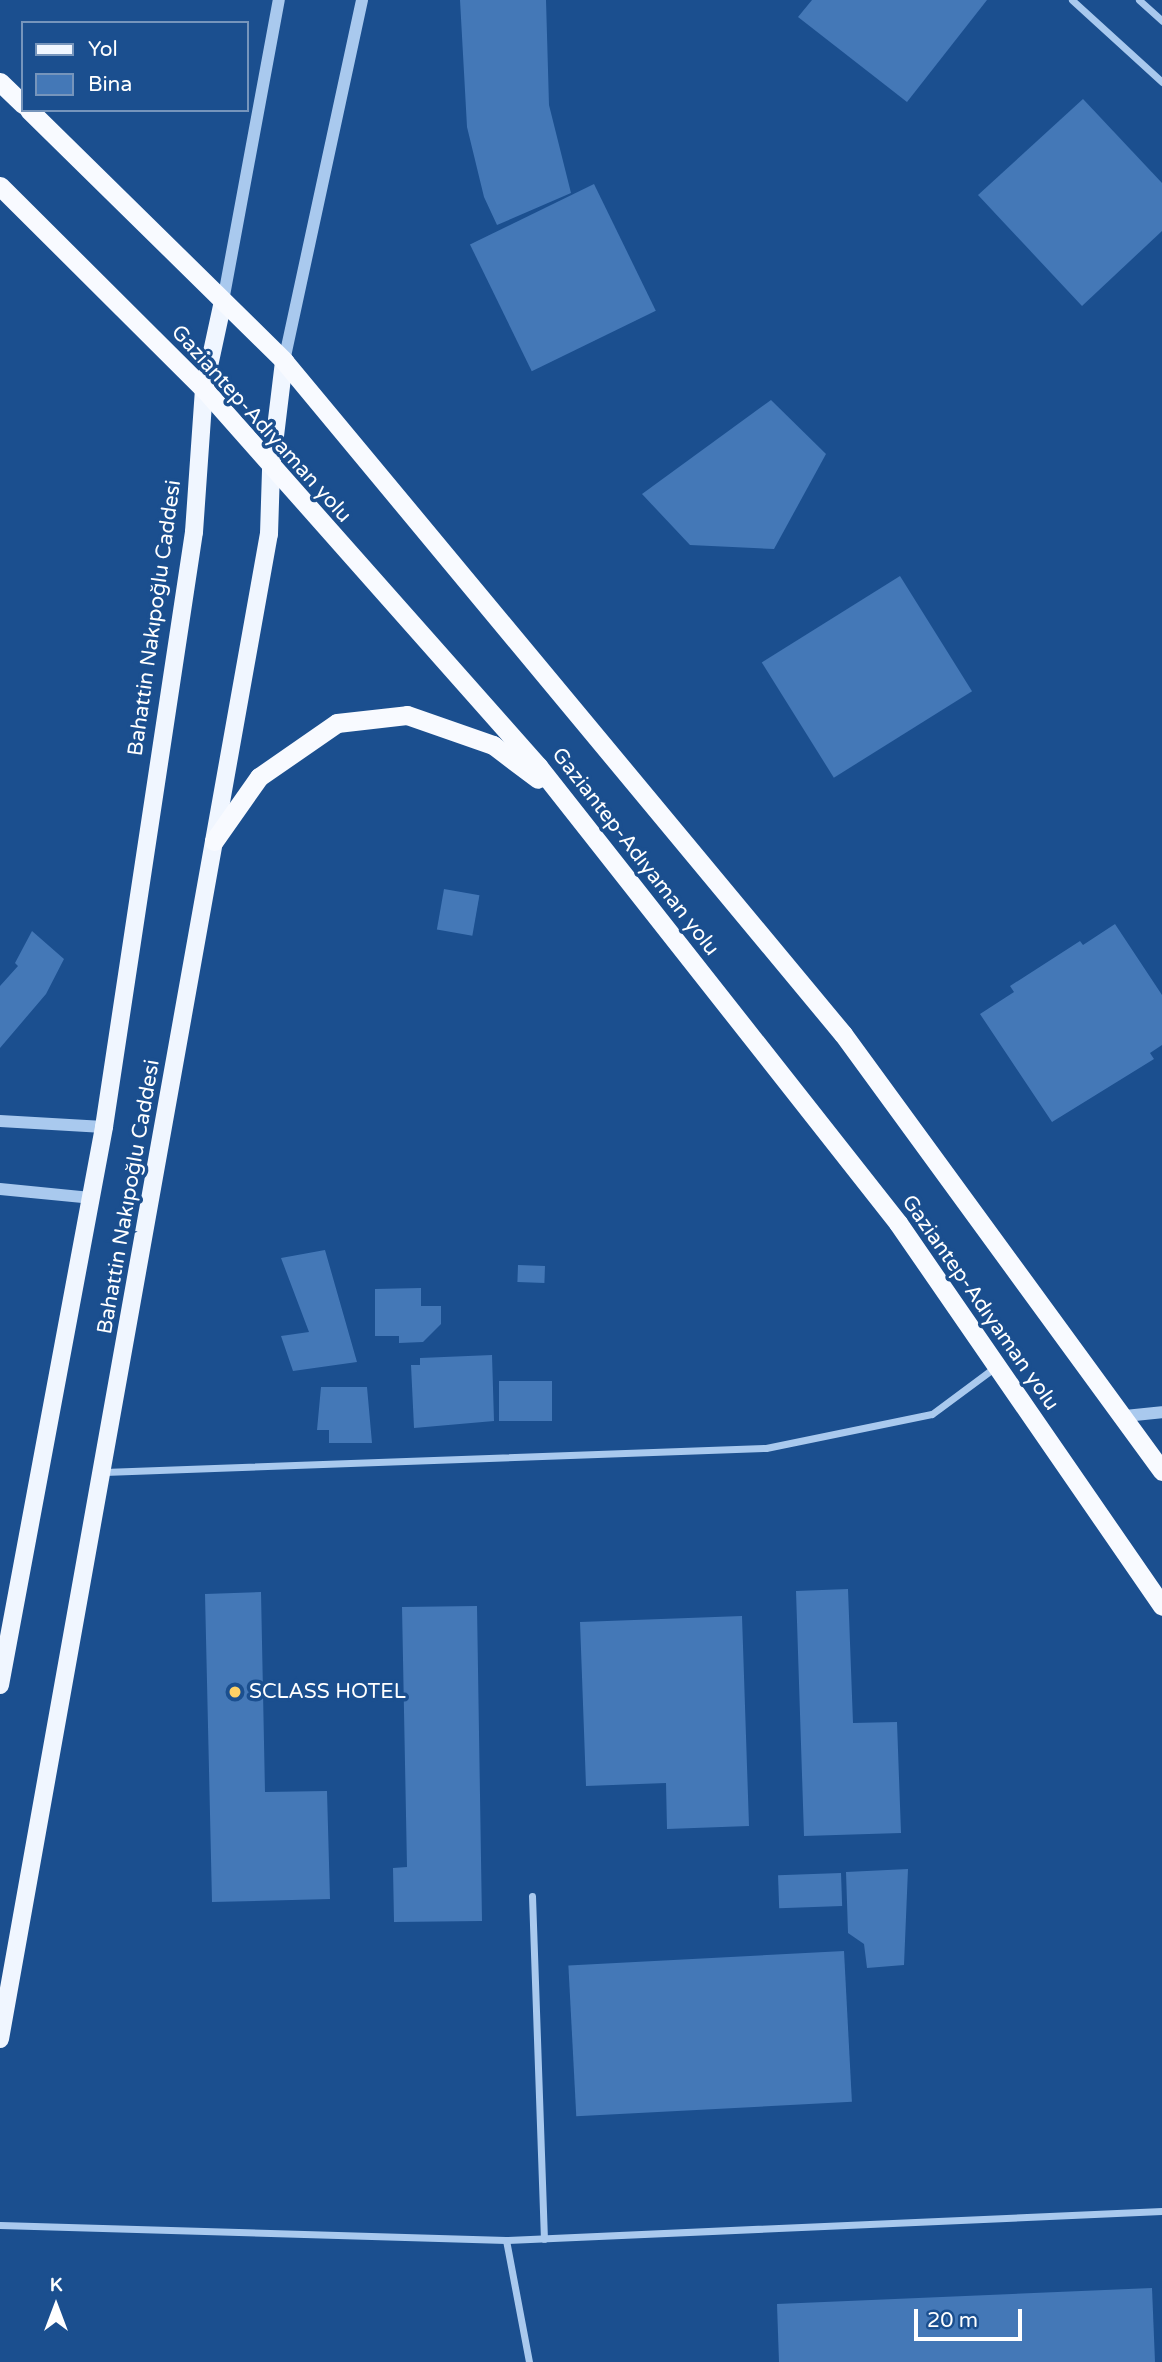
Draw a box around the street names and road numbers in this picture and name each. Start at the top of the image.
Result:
street label: Gaziantep-Adıyaman yolu [166,320,356,528]
street label: Bahattin Nakıpoğlu Caddesi [123,478,187,758]
street label: Gaziantep-Adıyaman yolu [546,743,724,961]
street label: Bahattin Nakıpoğlu Caddesi [92,1058,166,1336]
street label: Gaziantep-Adıyaman yolu [896,1190,1064,1416]

